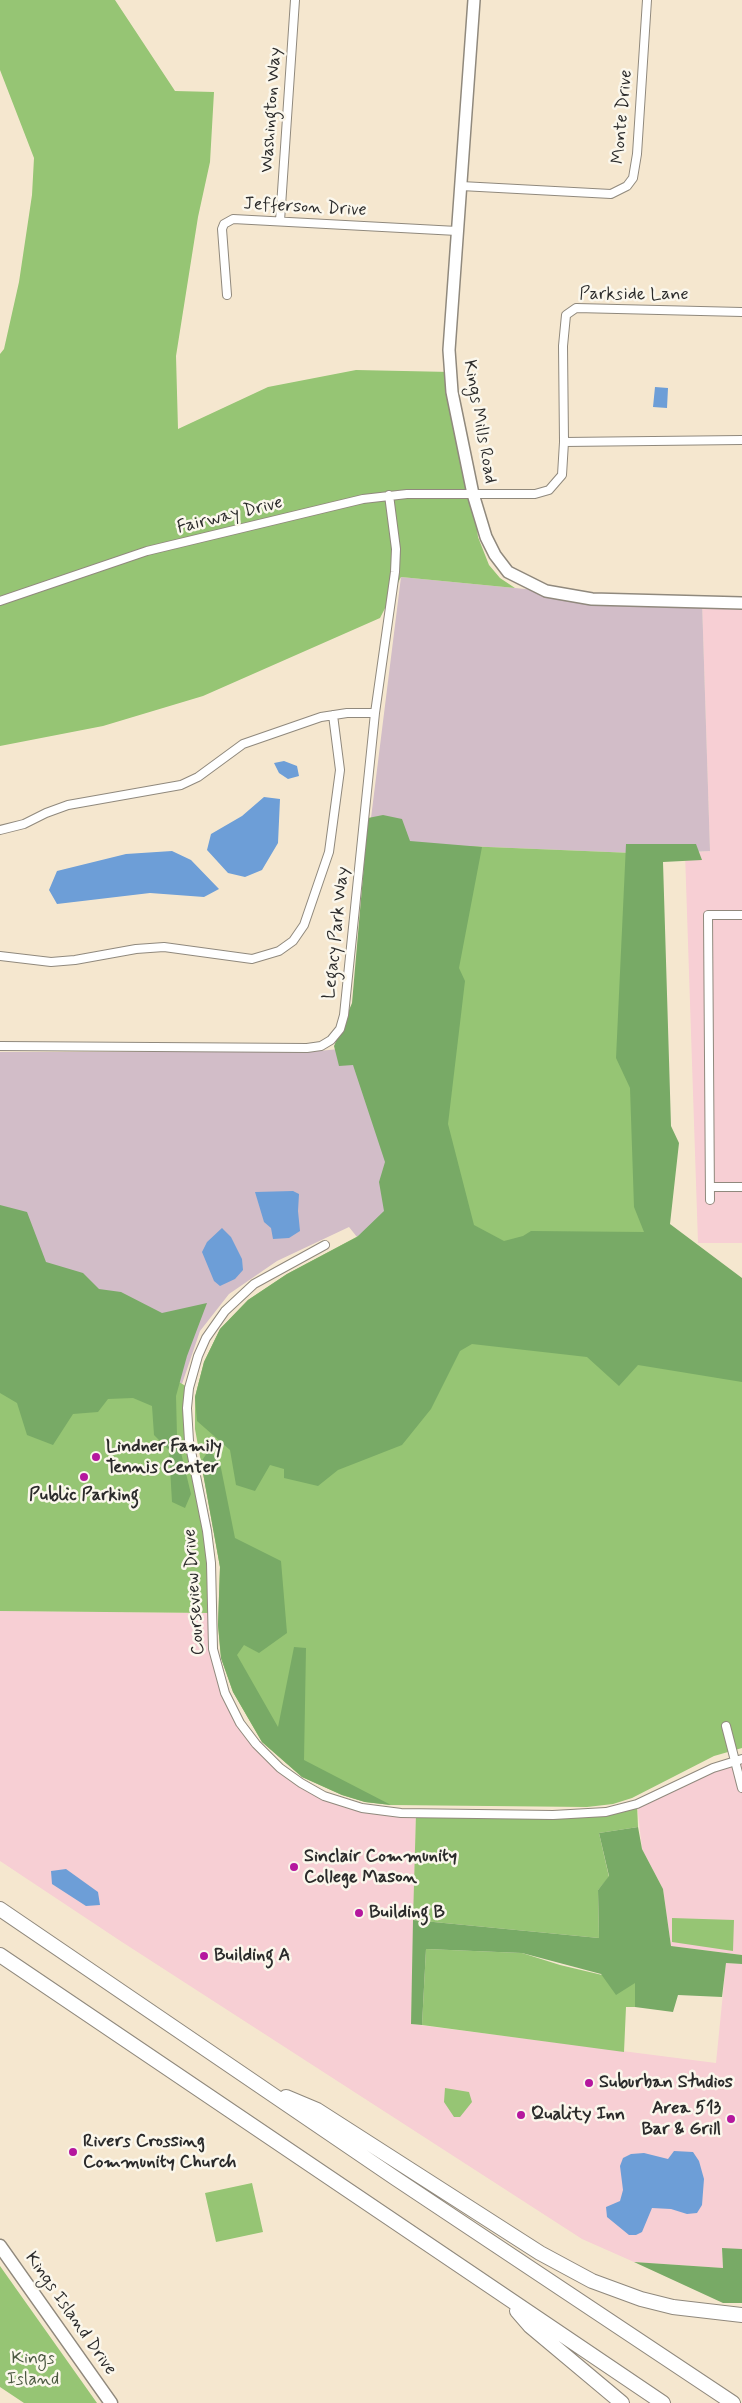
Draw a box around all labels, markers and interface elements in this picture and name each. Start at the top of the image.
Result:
street label: Washington Way [257,46,287,174]
street label: Monte Drive [608,69,638,165]
street label: Jefferson Drive [243,194,367,222]
street label: Parkside Lane [579,284,689,306]
street label: Kings Mills Road [458,359,500,485]
street label: Fairway Drive [175,492,285,540]
street label: Legacy Park Way [319,866,355,1000]
place label: Lindner Family Tennis Center [106,1436,222,1478]
marker: Lindner Family Tennis Center [90,1451,102,1463]
marker: Public Parking [78,1471,90,1483]
place label: Public Parking [29,1485,139,1507]
street label: Courseview Drive [180,1528,210,1656]
place label: Sinclair Community College Mason [304,1846,457,1888]
marker: Sinclair Community College Mason [288,1861,300,1873]
place label: Building B [369,1902,445,1924]
marker: Building B [353,1907,365,1919]
place label: Building A [214,1945,290,1967]
marker: Building A [198,1950,210,1962]
place label: Suburban Studios [599,2072,733,2094]
marker: Suburban Studios [583,2077,595,2089]
place label: Area 513 Bar & Grill [641,2098,721,2140]
place label: Quality Inn [531,2104,625,2126]
marker: Quality Inn [515,2109,527,2121]
marker: Area 513 Bar & Grill [725,2113,737,2125]
place label: Rivers Crossing Community Church [83,2131,236,2174]
marker: Rivers Crossing Community Church [67,2146,79,2158]
street label: Kings Island Drive [19,2248,121,2380]
park label: Kings Island [7,2348,59,2390]

